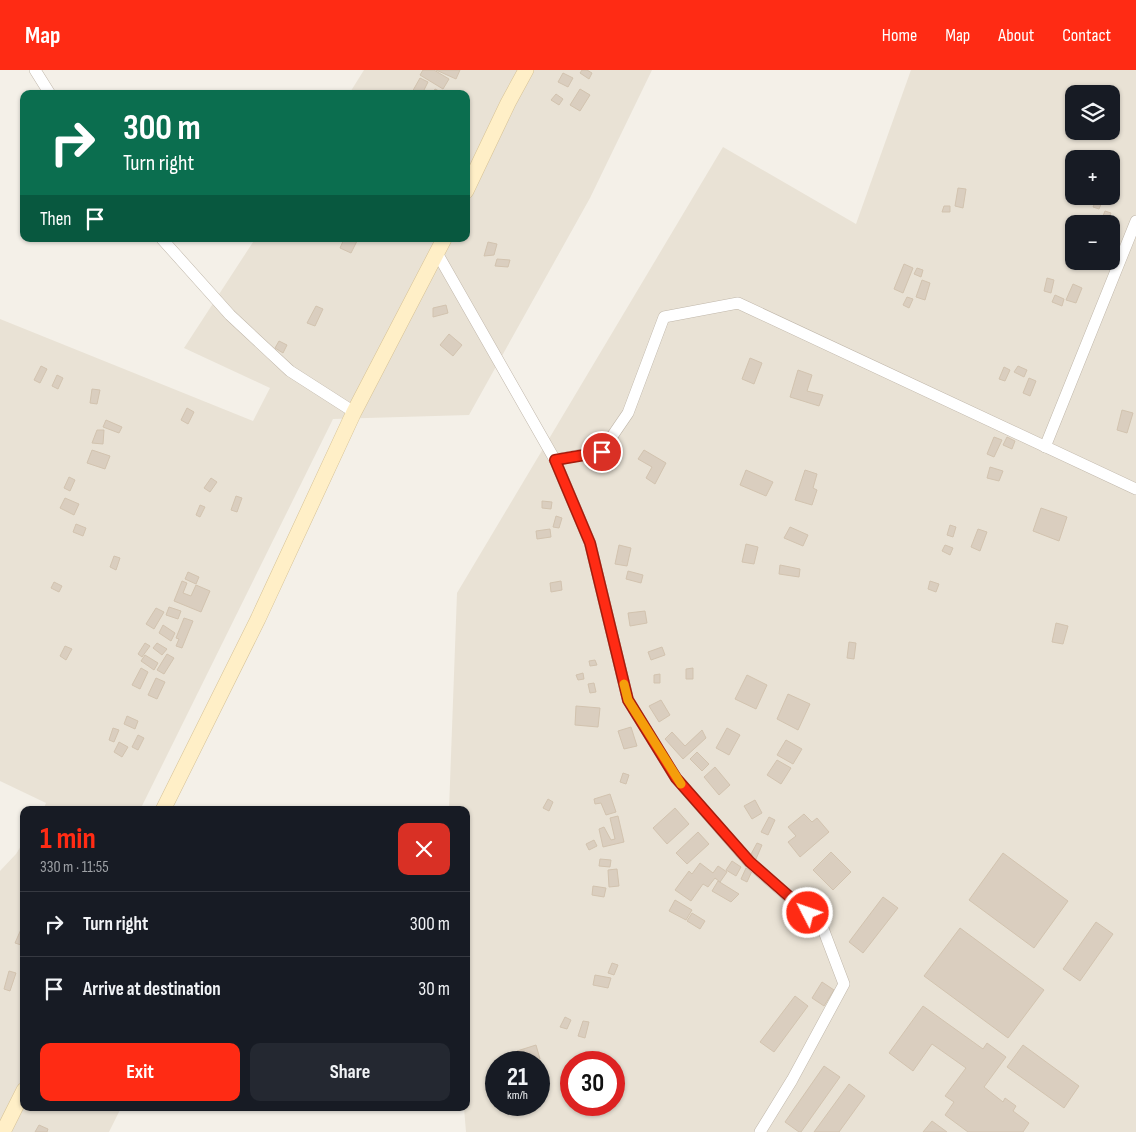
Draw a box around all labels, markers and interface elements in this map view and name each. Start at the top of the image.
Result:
text: Map [25,21,60,50]
text: Home [882,25,917,46]
text: Map [945,25,970,46]
text: About [998,25,1034,46]
text: Contact [1062,25,1111,46]
map controls [1065,85,1120,270]
button: layers [1065,85,1120,140]
text: 300 m [123,107,201,150]
icon: right [40,110,105,175]
text: Turn right [123,150,194,177]
button: + [1065,150,1120,205]
icon: arrive [81,205,109,233]
text: Then [40,208,71,231]
button: − [1065,215,1120,270]
pin [581,431,623,473]
icon: arrive [588,438,616,466]
text: 1 min [40,821,96,857]
button: close [398,823,450,875]
text: 330 m · 11:55 [40,858,109,877]
position arrow [781,886,833,938]
icon: right [40,910,68,938]
text: Turn right [83,913,148,936]
text: 300 m [410,913,450,936]
icon: arrive [40,975,68,1003]
text: Arrive at destination [83,978,221,1001]
text: 30 m [418,978,450,1001]
button: Exit [40,1043,240,1101]
button: Share [250,1043,450,1101]
speed limit sign: 30 [560,1051,625,1116]
text: 21 [507,1062,528,1093]
text: km/h [507,1088,528,1103]

